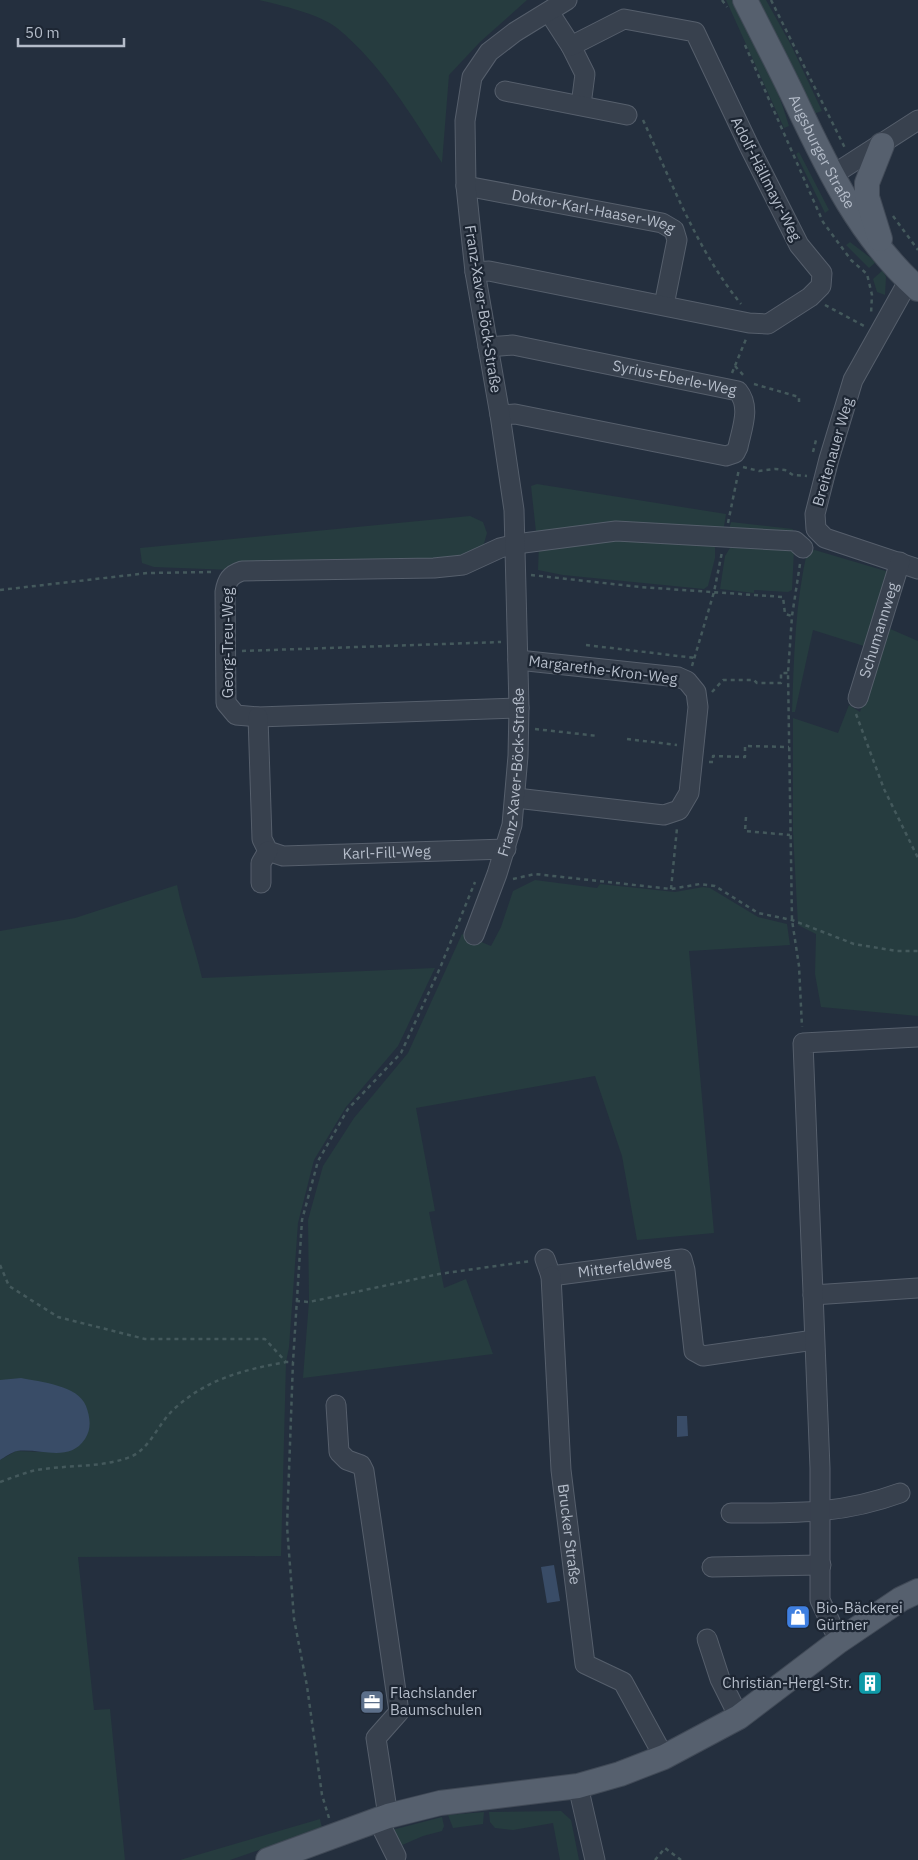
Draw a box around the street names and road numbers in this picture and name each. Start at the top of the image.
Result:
street label: Augsburger Straße [785,91,860,212]
street label: Adolf-Hällmayr-Weg [727,113,806,244]
street label: Doktor-Karl-Haaser-Weg [510,185,679,238]
street label: Franz-Xaver-Böck-Straße [461,224,506,394]
street label: Syrius-Eberle-Weg [611,356,738,399]
street label: Breitenauer Weg [808,395,857,508]
street label: Schumannweg [855,580,902,680]
street label: Georg-Treu-Weg [218,588,237,698]
street label: Margarethe-Kron-Weg [528,651,679,688]
street label: Franz-Xaver-Böck-Straße [493,688,528,859]
street label: Karl-Fill-Weg [342,841,431,863]
street label: Mitterfeldweg [577,1251,672,1281]
street label: Brucker Straße [554,1483,585,1586]

